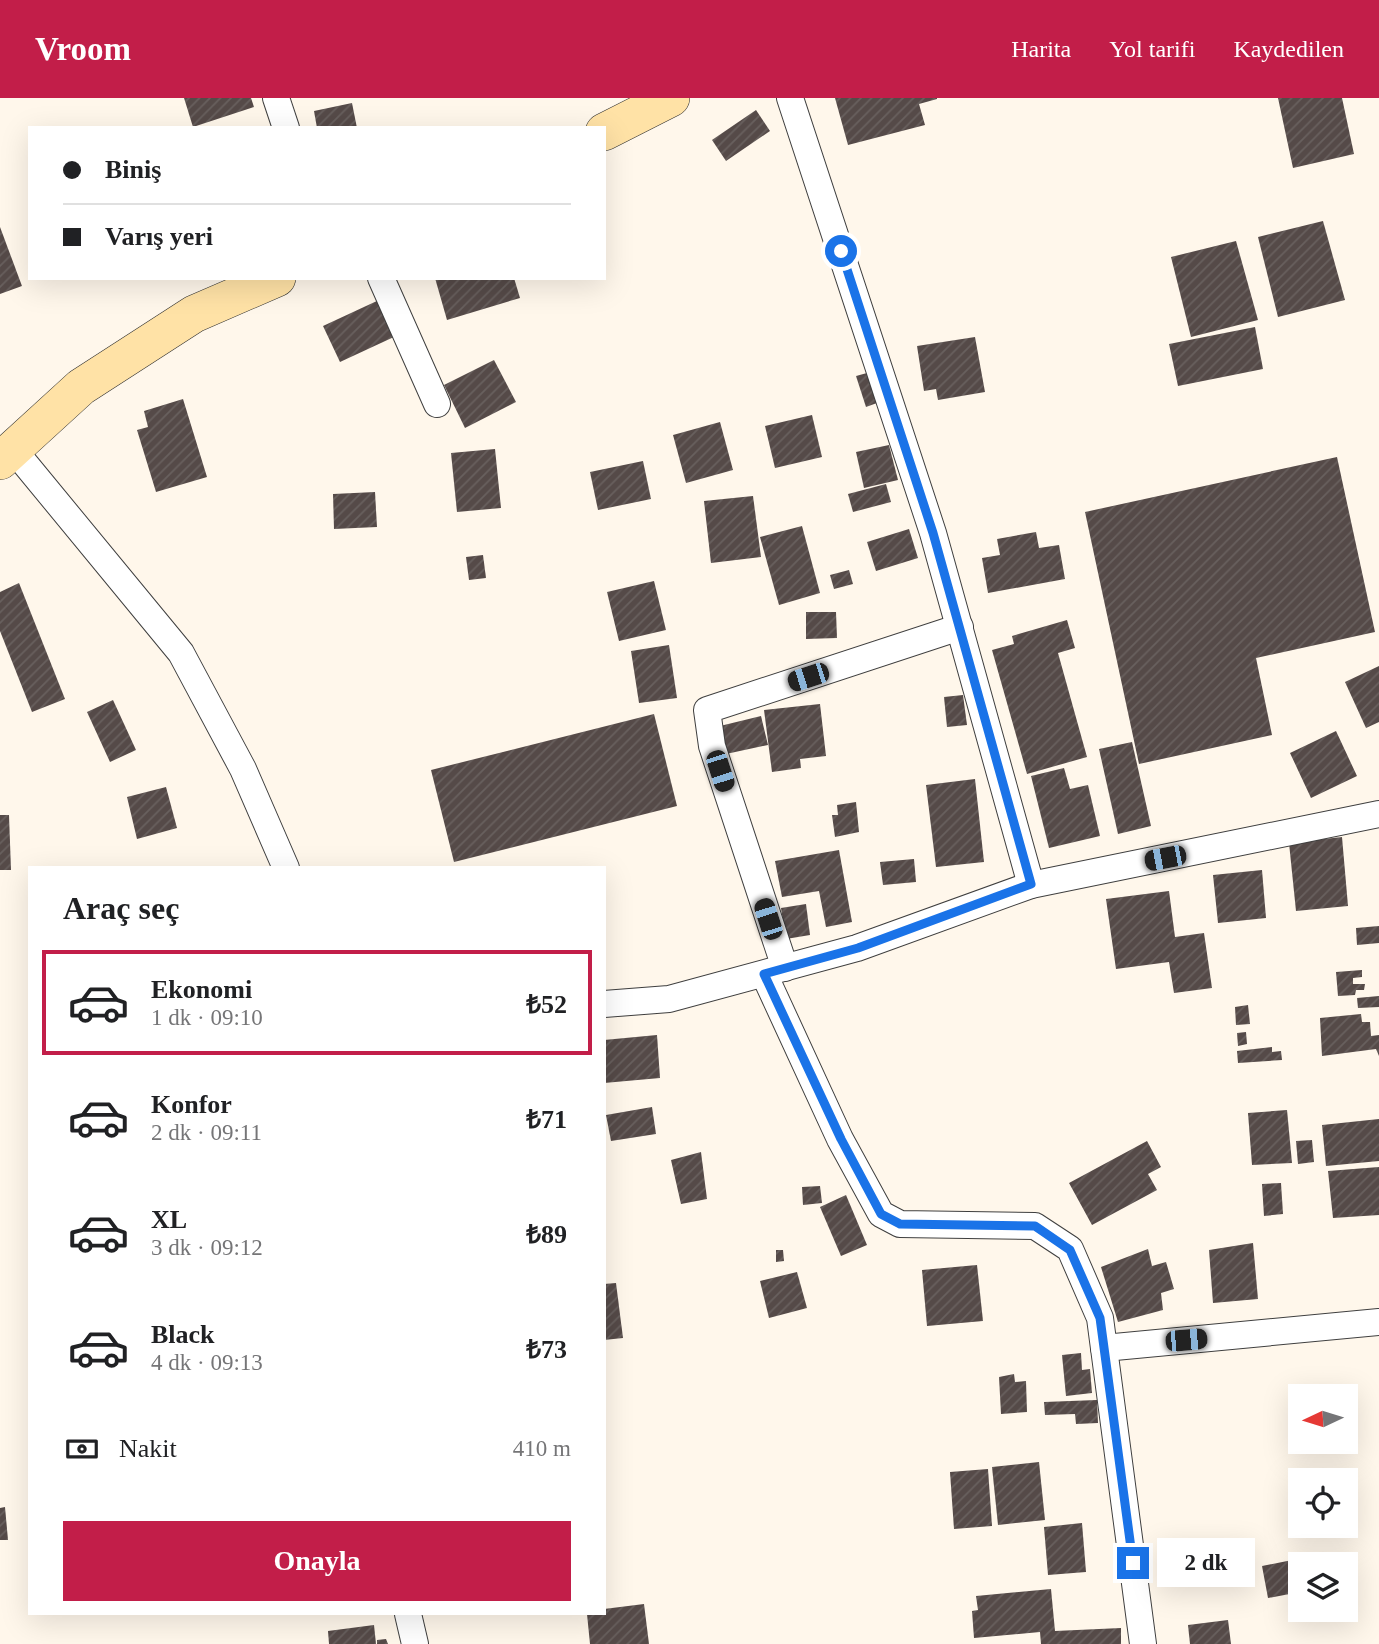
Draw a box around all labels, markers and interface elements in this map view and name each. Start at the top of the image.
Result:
text: Vroom [35,31,131,67]
text: Harita [1011,36,1071,62]
text: Yol tarifi [1109,36,1195,62]
text: Kaydedilen [1233,36,1344,62]
text: Biniş [105,155,161,184]
text: Varış yeri [105,222,213,251]
route start [825,235,857,267]
car [785,661,832,693]
car [704,748,737,794]
car [1143,844,1188,872]
text: Araç seç [63,890,179,926]
car [752,896,785,942]
icon: car [67,971,130,1034]
text: Ekonomi [151,975,252,1004]
text: ₺52 [526,990,567,1019]
text: 1 dk · 09:10 [151,1005,263,1030]
icon: car [67,1086,130,1149]
text: Konfor [151,1090,232,1119]
text: ₺71 [526,1105,567,1134]
text: 2 dk · 09:11 [151,1120,262,1145]
icon: car [67,1201,130,1264]
text: XL [151,1205,187,1234]
text: ₺89 [526,1220,567,1249]
text: 3 dk · 09:12 [151,1235,263,1260]
icon: car [67,1316,130,1379]
text: Black [151,1320,215,1349]
car [1165,1328,1208,1352]
text: ₺73 [526,1335,567,1364]
text: 4 dk · 09:13 [151,1350,263,1375]
north arrow [1288,1384,1358,1454]
map controls [1288,1384,1358,1622]
icon: cash [63,1430,101,1468]
text: Nakit [119,1434,177,1463]
text: 410 m [513,1436,571,1461]
button: locate [1288,1468,1358,1538]
button: Onayla [63,1521,571,1601]
callout: 2 dk [1158,1538,1256,1588]
route end [1117,1547,1149,1579]
text: 2 dk [1185,1550,1227,1575]
button: layers [1288,1552,1358,1622]

